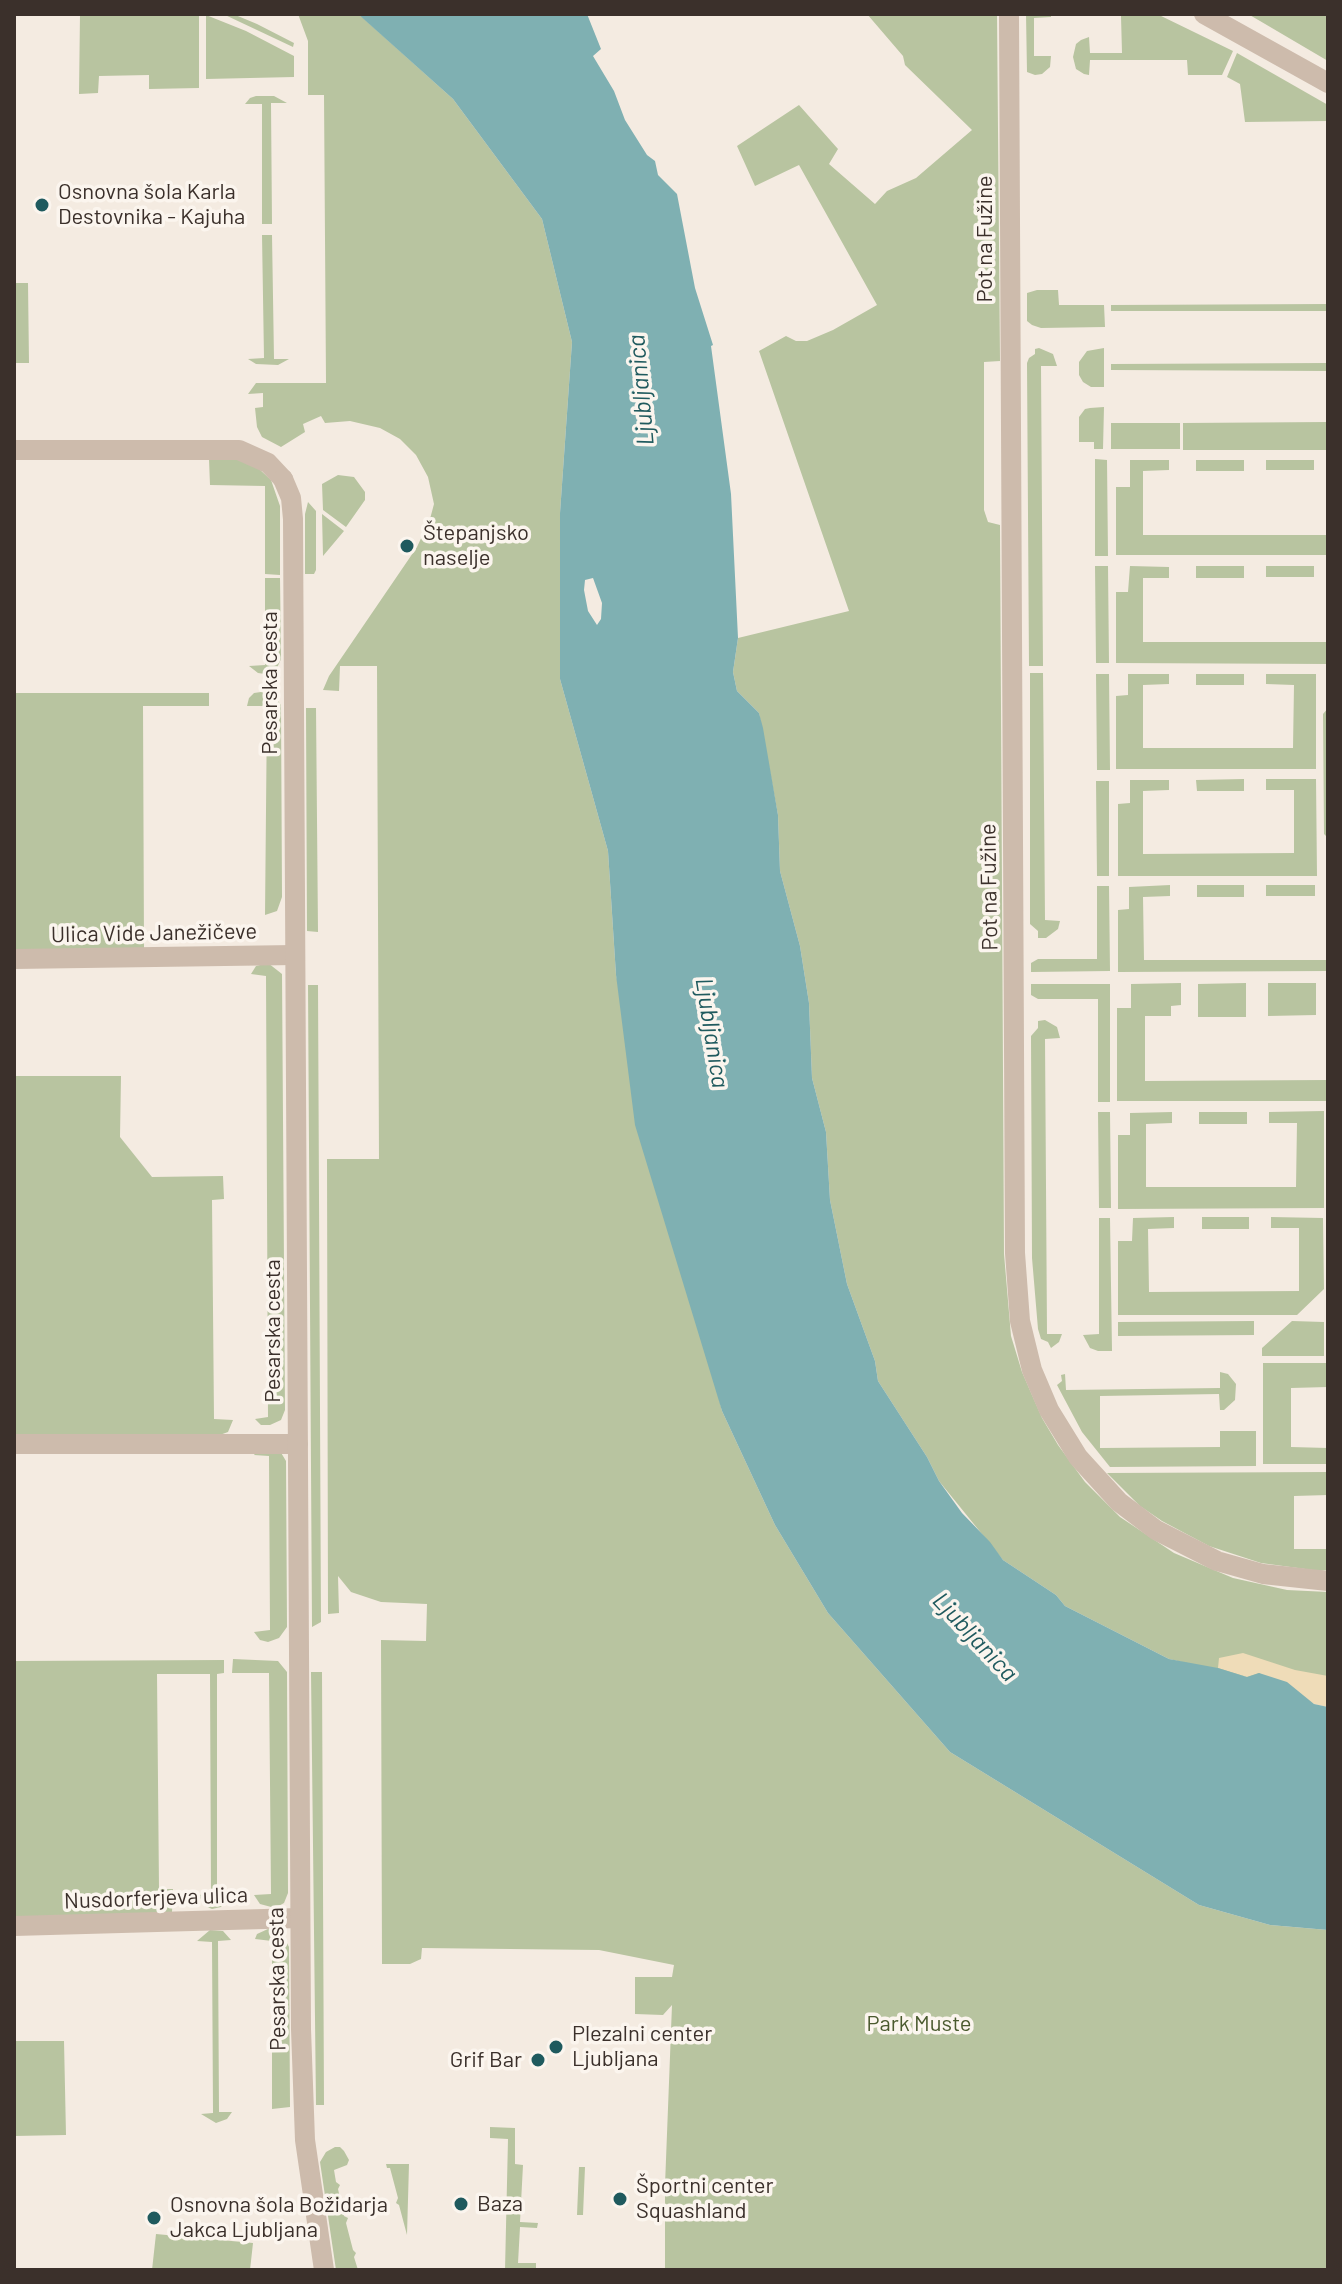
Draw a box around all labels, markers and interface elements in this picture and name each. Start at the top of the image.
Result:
street label: Pot na Fužine [972,175,998,303]
place label: Osnovna šola Karla Destovnika - Kajuha [58,179,245,230]
marker: Osnovna šola Karla Destovnika - Kajuha [33,196,51,214]
water label: Ljubljanica [622,333,660,447]
place label: Štepanjsko naselje [423,520,529,572]
marker: Štepanjsko naselje [398,537,416,555]
street label: Pesarska cesta [257,611,283,755]
street label: Pot na Fužine [975,823,1003,951]
street label: Ulica Vide Janežičeve [51,918,257,948]
water label: Ljubljanica [689,976,735,1090]
street label: Pesarska cesta [260,1259,286,1403]
water label: Ljubljanica [927,1587,1023,1687]
street label: Nusdorferjeva ulica [64,1882,248,1914]
street label: Pesarska cesta [263,1907,291,2051]
park label: Park Muste [866,2011,972,2037]
place label: Plezalni center Ljubljana [572,2021,712,2072]
marker: Plezalni center Ljubljana [547,2038,565,2056]
place label: Grif Bar [450,2047,522,2073]
marker: Grif Bar [529,2051,547,2069]
place label: Športni center Squashland [636,2173,773,2224]
marker: Športni center Squashland [611,2190,629,2208]
place label: Baza [477,2191,523,2217]
place label: Osnovna šola Božidarja Jakca Ljubljana [170,2192,388,2244]
marker: Baza [452,2195,470,2213]
marker: Osnovna šola Božidarja Jakca Ljubljana [145,2209,163,2227]

